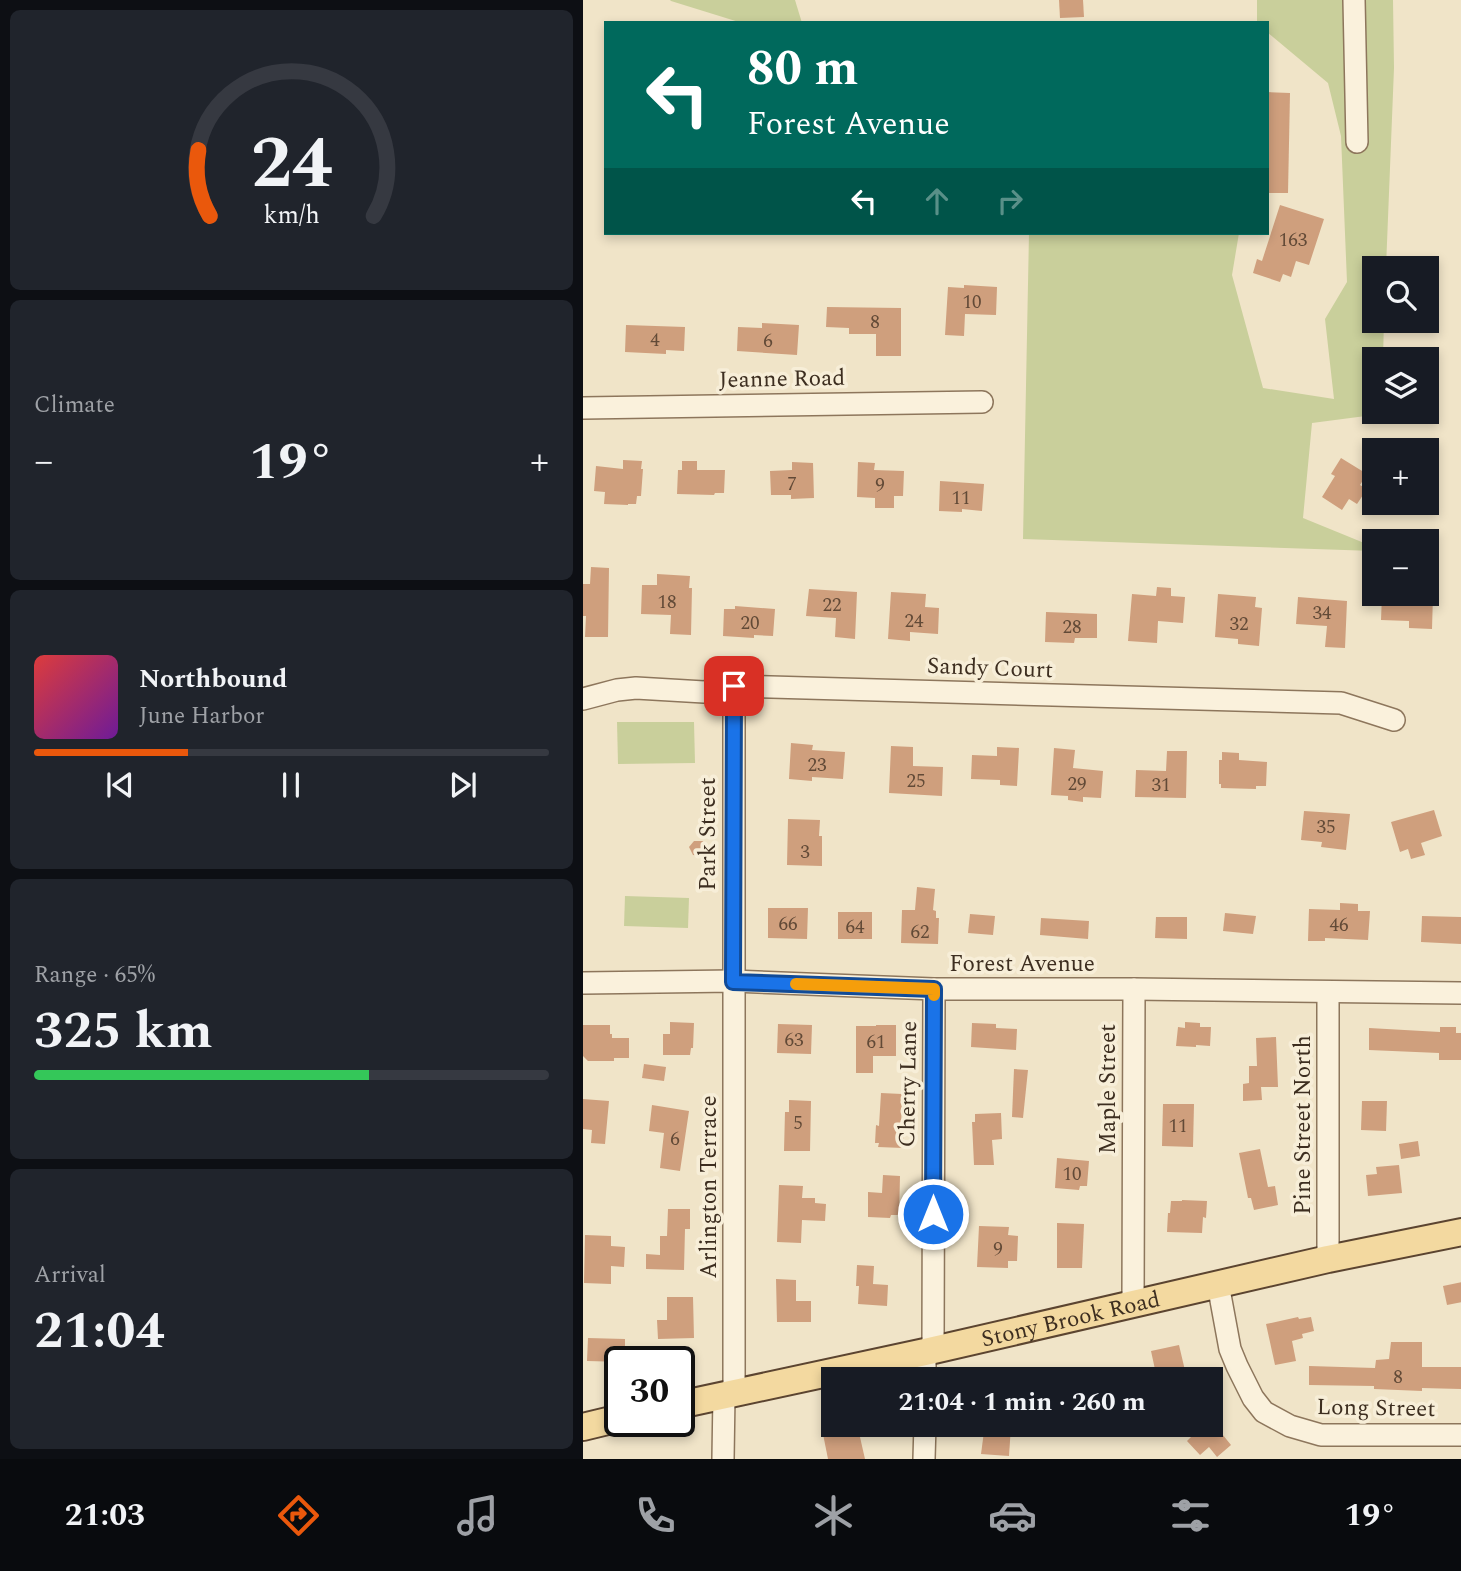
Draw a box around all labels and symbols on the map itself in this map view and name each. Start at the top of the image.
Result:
house number: 163 [1279,226,1308,255]
house number: 10 [962,288,982,317]
house number: 8 [870,308,880,337]
house number: 4 [650,326,660,355]
house number: 6 [763,327,773,356]
street label: Jeanne Road [718,361,846,398]
house number: 7 [787,470,797,499]
house number: 9 [875,471,885,500]
house number: 11 [951,484,971,513]
house number: 18 [657,588,677,617]
house number: 22 [822,591,842,620]
house number: 34 [1312,599,1332,628]
house number: 24 [904,607,924,636]
house number: 20 [740,609,760,638]
house number: 32 [1229,610,1249,639]
house number: 28 [1062,613,1082,642]
street label: Sandy Court [926,649,1054,688]
pin [704,656,764,716]
house number: 23 [807,751,827,780]
house number: 25 [906,767,926,796]
house number: 29 [1067,770,1087,799]
house number: 31 [1151,771,1171,800]
street label: Park Street [691,777,726,891]
house number: 35 [1316,813,1336,842]
house number: 3 [800,838,810,867]
house number: 66 [778,910,798,939]
house number: 46 [1329,911,1349,940]
house number: 64 [845,913,865,942]
house number: 62 [910,918,930,947]
street label: Forest Avenue [949,947,1095,982]
street label: Cherry Lane [890,1020,927,1148]
street label: Maple Street [1091,1024,1126,1154]
house number: 63 [784,1026,804,1055]
house number: 61 [866,1028,886,1057]
street label: Pine Street North [1286,1035,1321,1215]
street label: Arlington Terrace [692,1095,727,1279]
house number: 5 [793,1109,803,1138]
house number: 11 [1168,1112,1188,1141]
house number: 6 [670,1125,680,1154]
house number: 10 [1062,1160,1082,1189]
position arrow [896,1177,970,1251]
house number: 9 [993,1235,1003,1264]
street label: Stony Brook Road [978,1282,1164,1357]
speed limit sign: 30 [604,1346,695,1437]
house number: 8 [1393,1363,1403,1392]
street label: Long Street [1316,1390,1436,1427]

